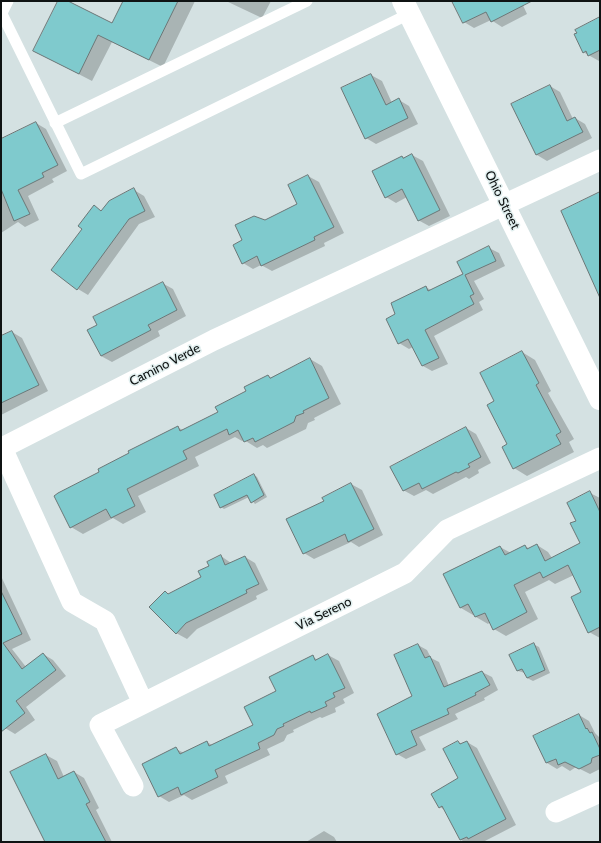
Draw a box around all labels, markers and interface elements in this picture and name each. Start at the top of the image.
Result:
street label: Ohio Street [481,168,523,232]
street label: Camino Verde [127,340,203,390]
street label: Via Sereno [294,594,354,634]

